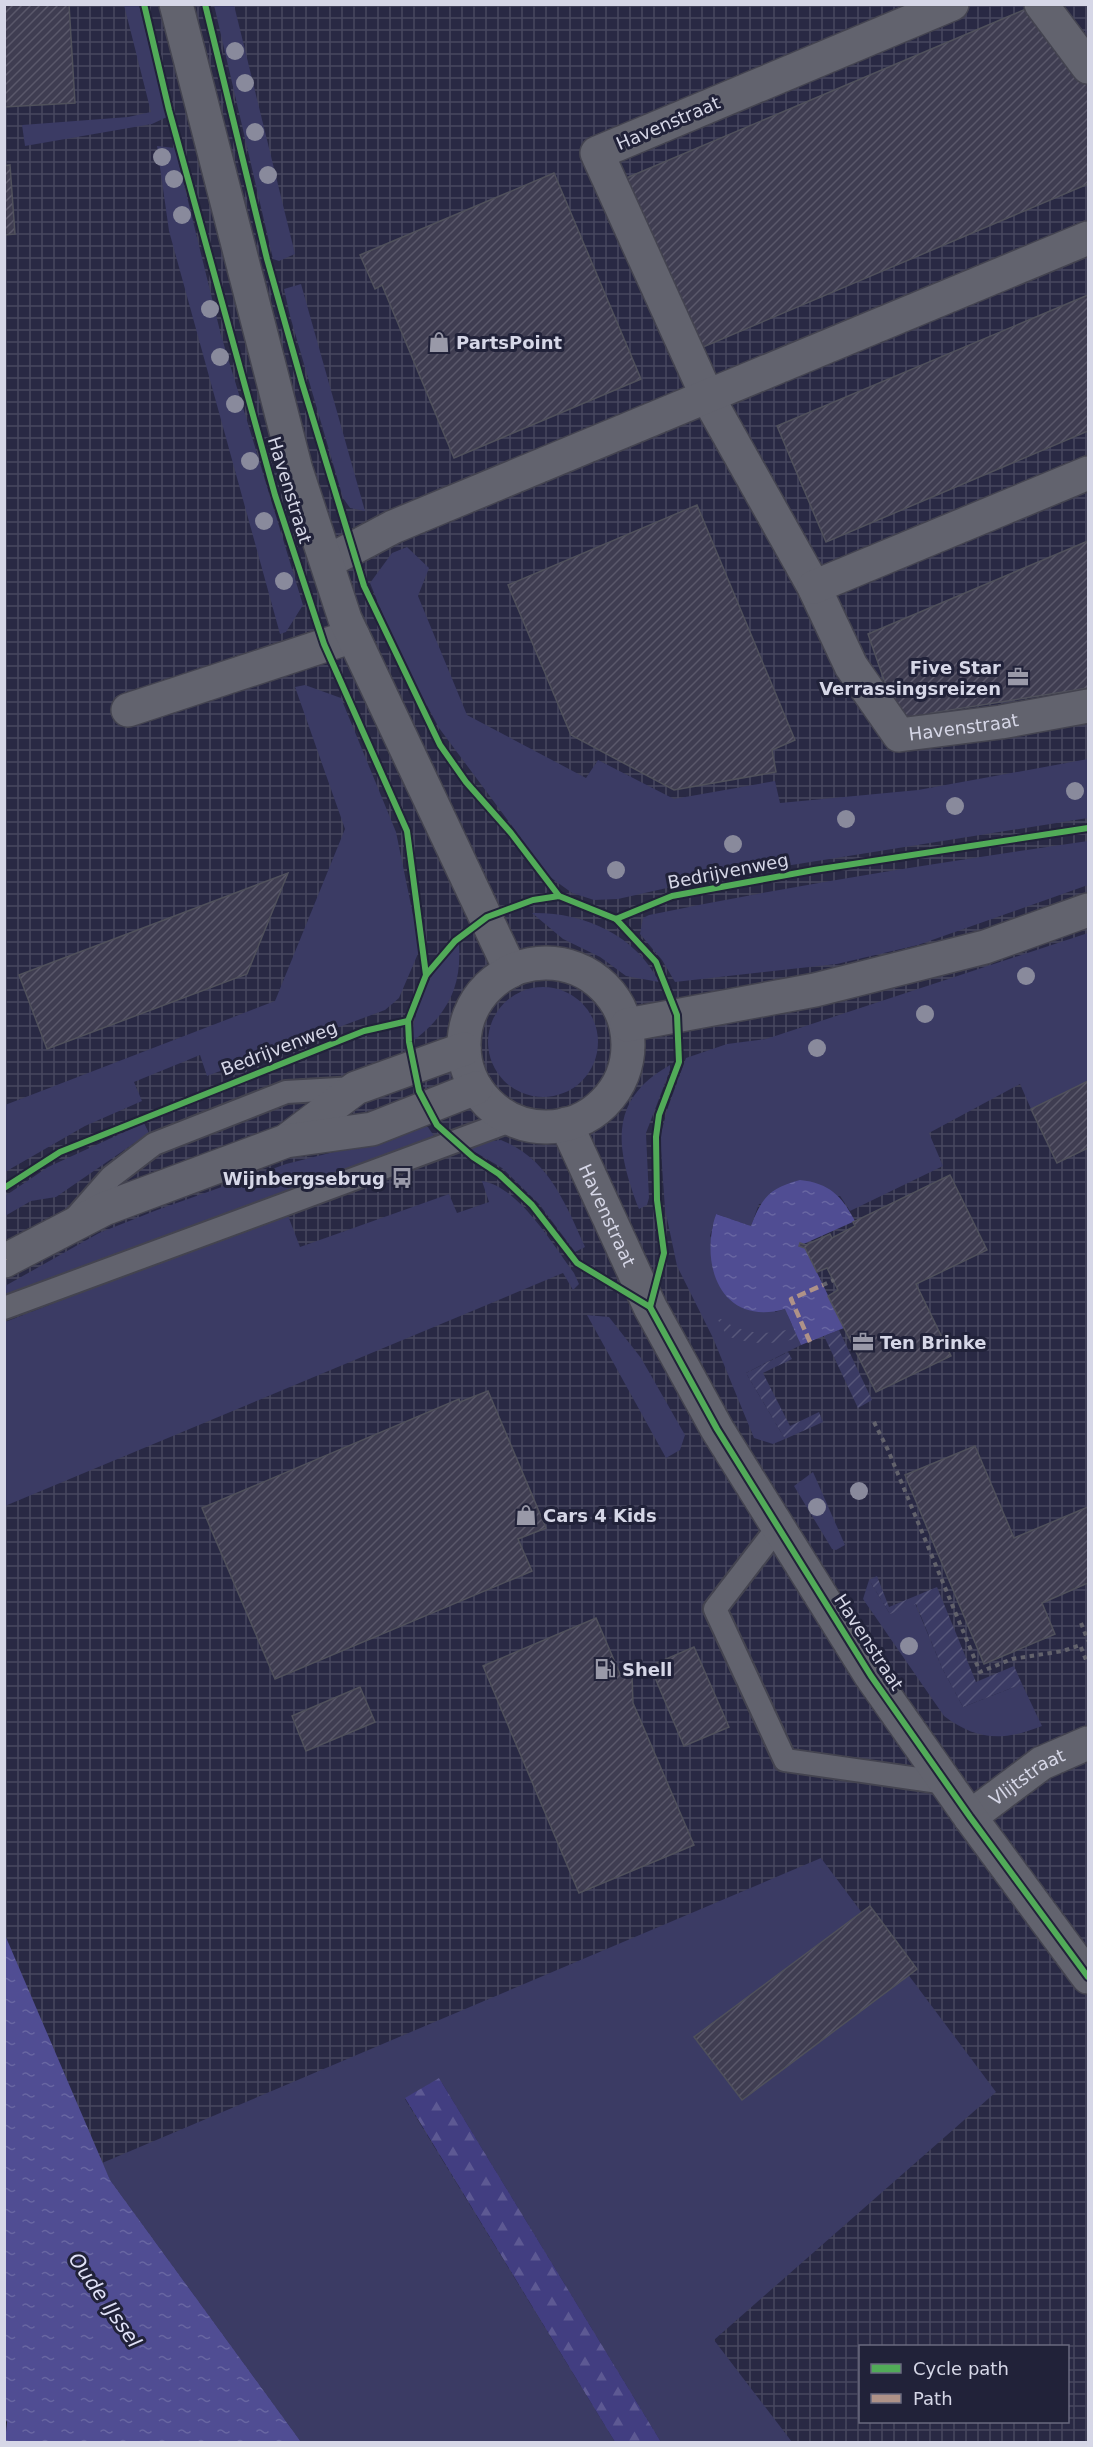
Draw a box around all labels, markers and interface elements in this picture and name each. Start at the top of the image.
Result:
street label: Havenstraat [613,92,723,154]
shop icon: PartsPoint [427,330,451,354]
place label: PartsPoint [456,332,563,353]
street label: Havenstraat [264,434,316,546]
place label: Five Star Verrassingsreizen [819,657,1001,699]
office icon: Five Star Verrassingsreizen [1006,665,1030,689]
street label: Havenstraat [907,708,1020,744]
street label: Bedrijvenweg [666,849,790,893]
street label: Bedrijvenweg [218,1016,340,1080]
street label: Havenstraat [575,1160,640,1270]
bus stop icon: Wijnbergsebrug [390,1166,414,1190]
place label: Wijnbergsebrug [223,1168,385,1189]
office icon: Ten Brinke [851,1330,875,1354]
place label: Ten Brinke [880,1332,986,1353]
shop icon: Cars 4 Kids [514,1503,538,1527]
place label: Cars 4 Kids [543,1505,657,1526]
street label: Havenstraat [830,1590,908,1694]
fuel station icon: Shell [593,1657,617,1681]
place label: Shell [622,1659,672,1680]
street label: Vlijtstraat [985,1744,1068,1810]
water label: Oude IJssel [64,2248,147,2352]
legend [859,2345,1069,2423]
text: Cycle path [913,2358,1009,2379]
text: Path [913,2388,953,2409]

